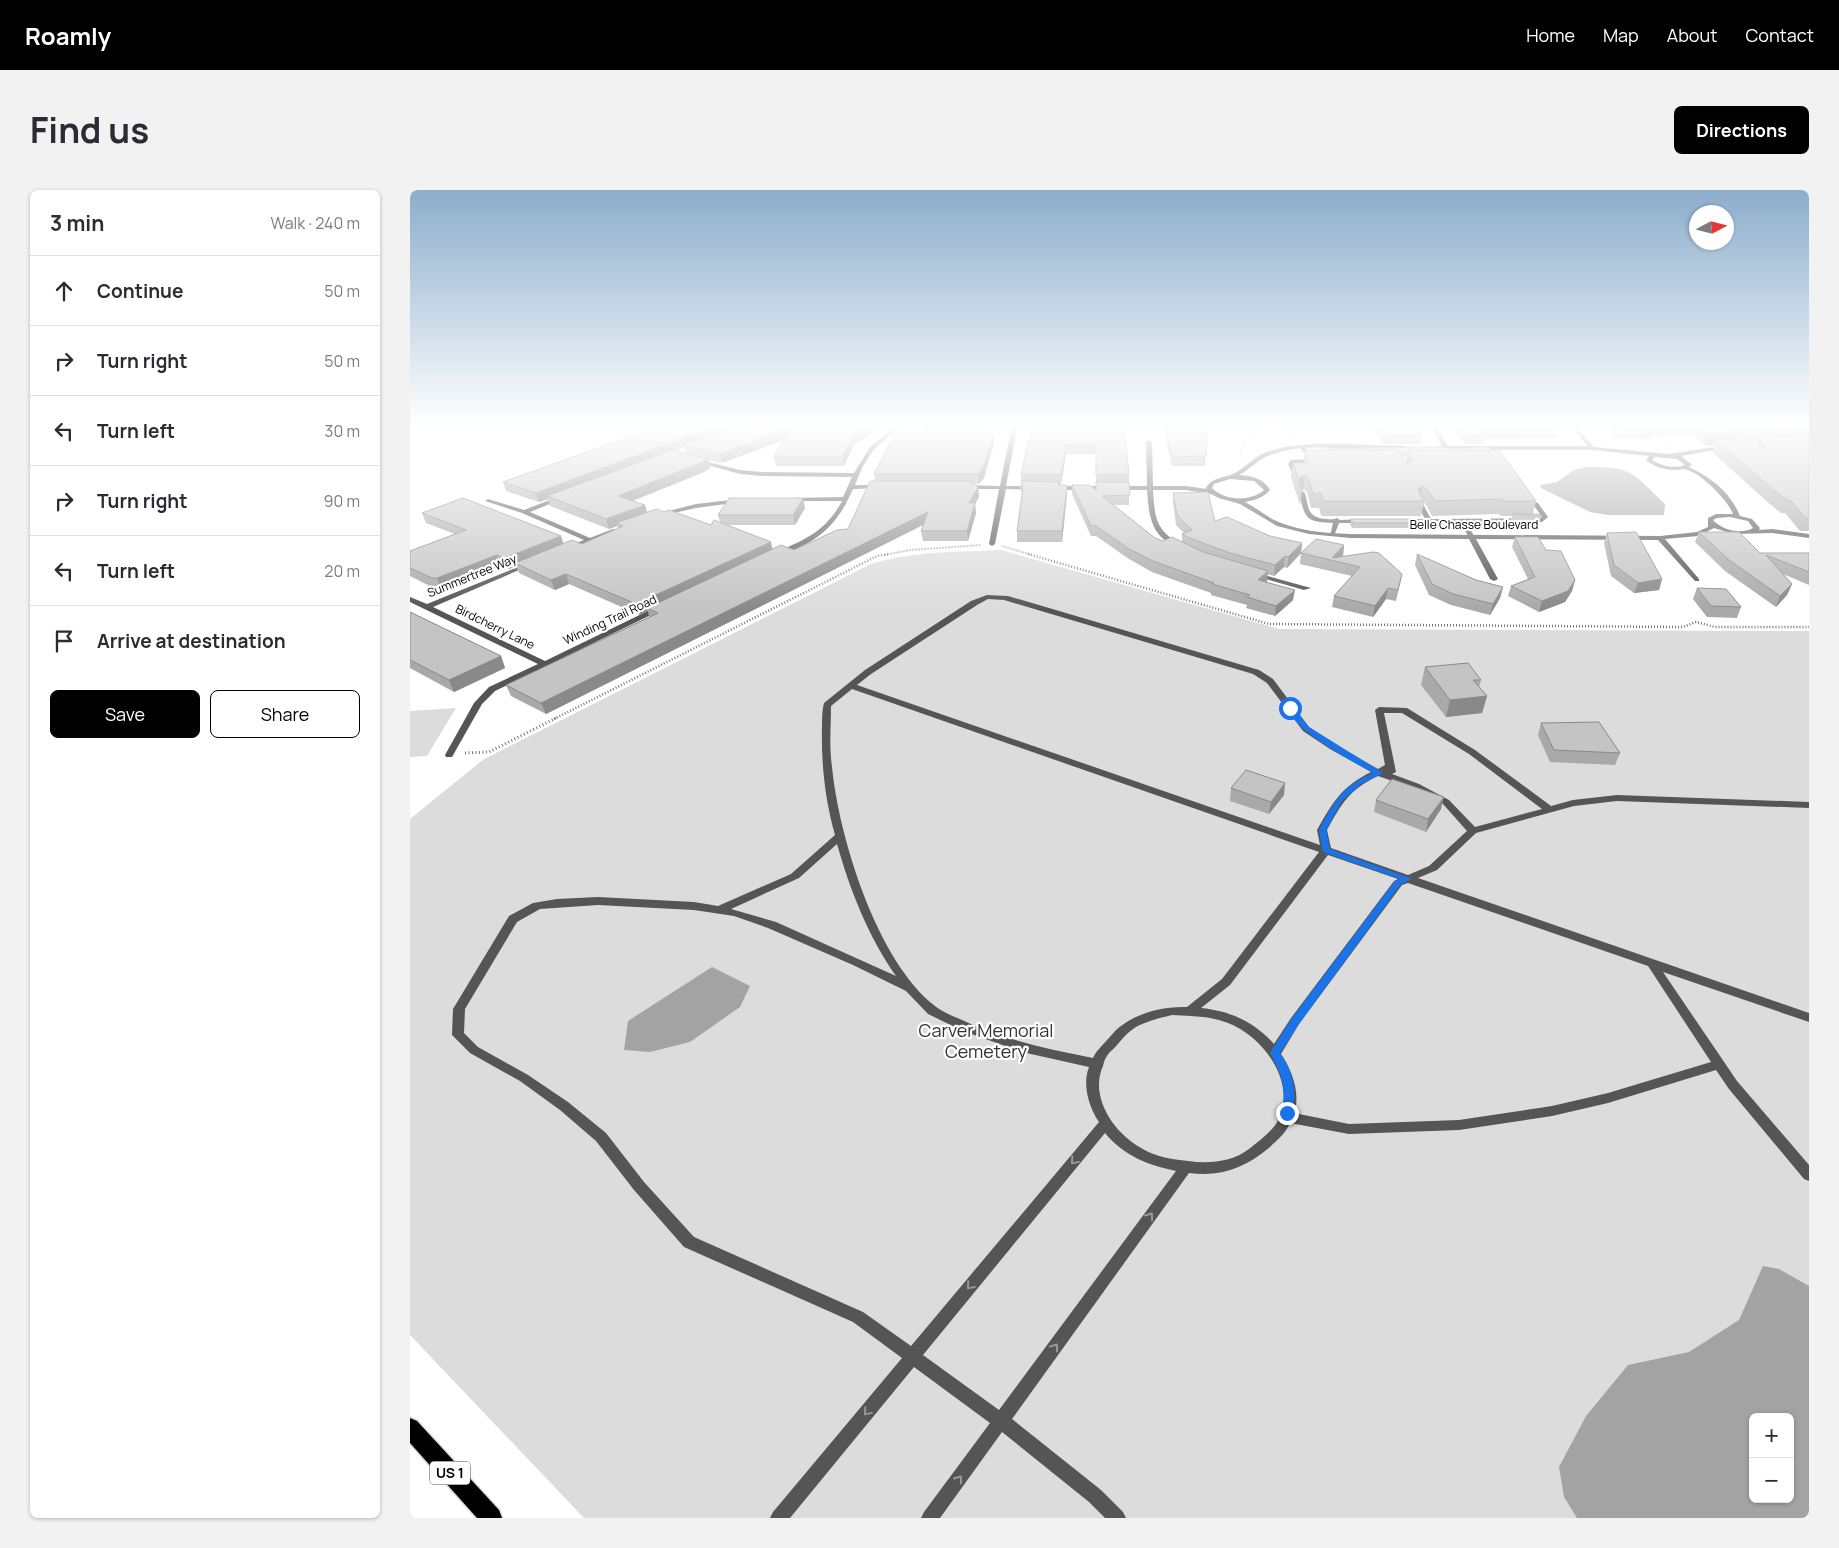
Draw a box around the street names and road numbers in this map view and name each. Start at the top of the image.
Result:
street label: Belle Chasse Boulevard [1410,516,1538,533]
street label: Summertree Way [425,550,520,601]
street label: Winding Trail Road [560,590,659,649]
street label: Birdcherry Lane [453,600,538,653]
road number: US 1 [430,1462,470,1485]

